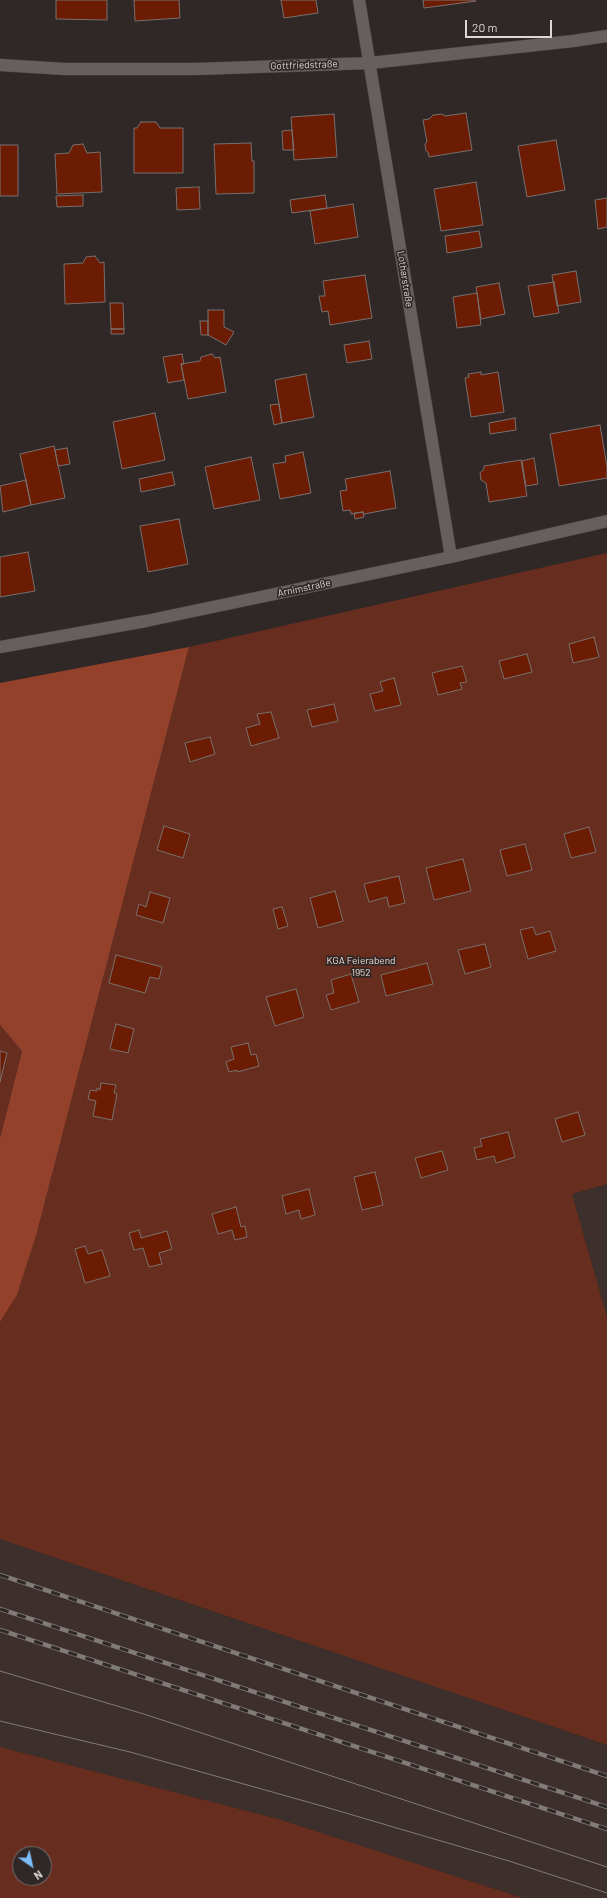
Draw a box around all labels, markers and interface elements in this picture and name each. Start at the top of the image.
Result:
scale bar [467,12,554,38]
text: 20 m [472,20,498,34]
street label: Gottfriedstraße [270,58,338,72]
street label: Lotharstraße [395,250,415,308]
street label: Arnimstraße [276,577,332,599]
park label: KGA Feierabend 1952 [327,955,395,978]
north arrow [12,1846,52,1886]
text: N [32,1868,45,1883]

